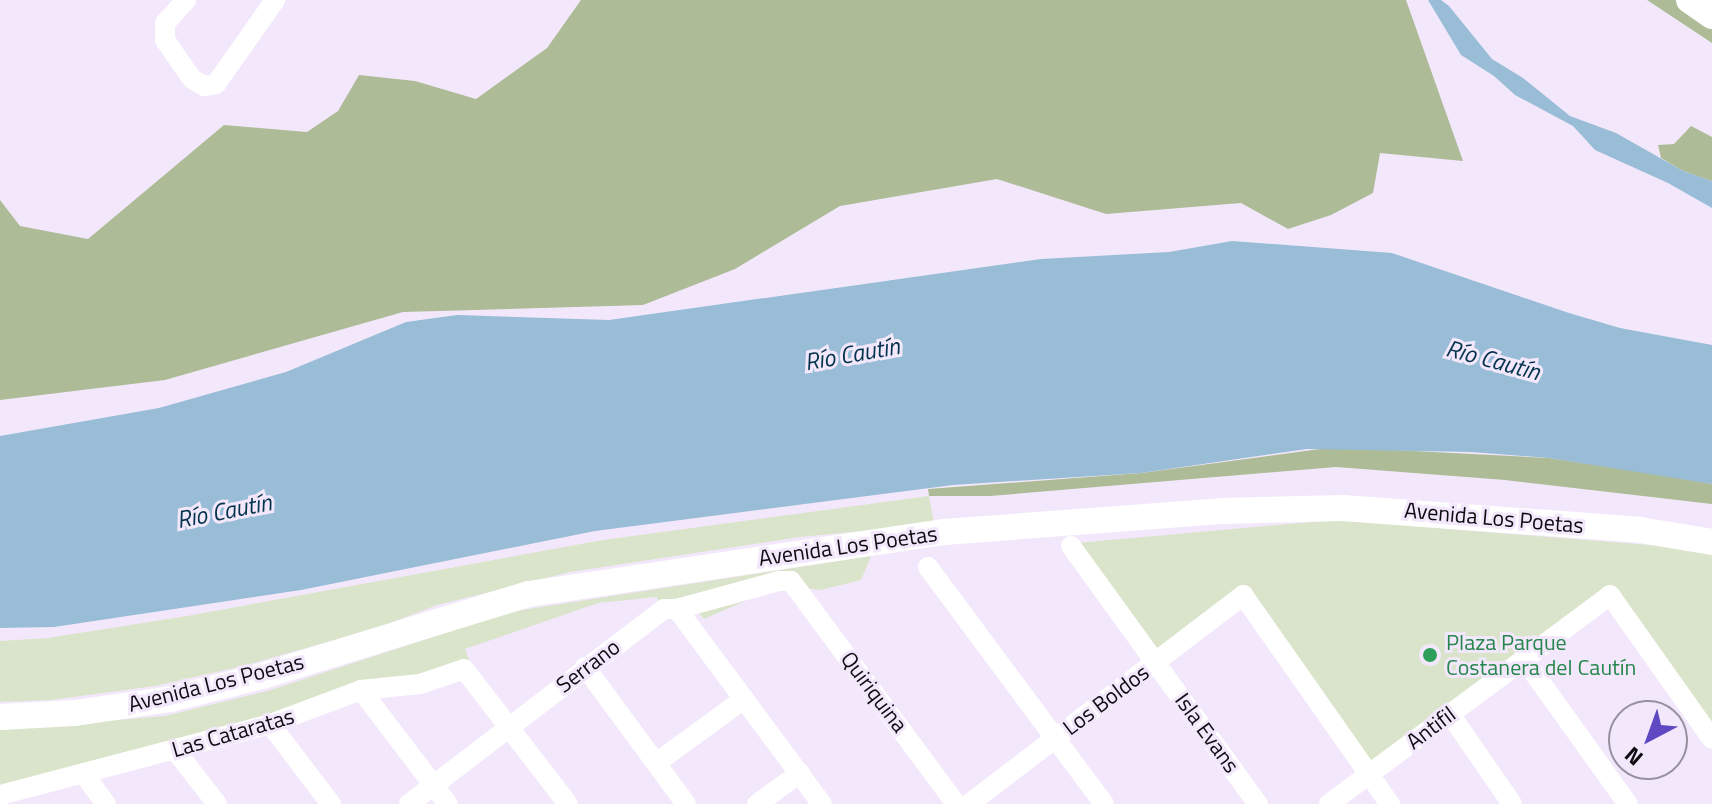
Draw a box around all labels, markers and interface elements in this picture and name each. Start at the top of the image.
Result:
water label: Río Cautín [802,331,902,377]
water label: Río Cautín [1443,334,1543,386]
water label: Río Cautín [174,488,274,534]
street label: Avenida Los Poetas [1403,497,1585,539]
street label: Avenida Los Poetas [757,520,939,572]
place label: Plaza Parque Costanera del Cautín [1446,629,1636,680]
street label: Serrano [551,634,625,698]
street label: Quiriquina [835,646,913,738]
marker: Plaza Parque Costanera del Cautín [1421,646,1439,664]
street label: Avenida Los Poetas [125,648,307,718]
street label: Los Boldos [1058,659,1154,741]
street label: Isla Evans [1169,688,1245,778]
north arrow [1608,700,1688,780]
street label: Antifil [1401,701,1461,755]
street label: Las Cataratas [169,703,297,763]
text: N [1617,739,1650,774]

